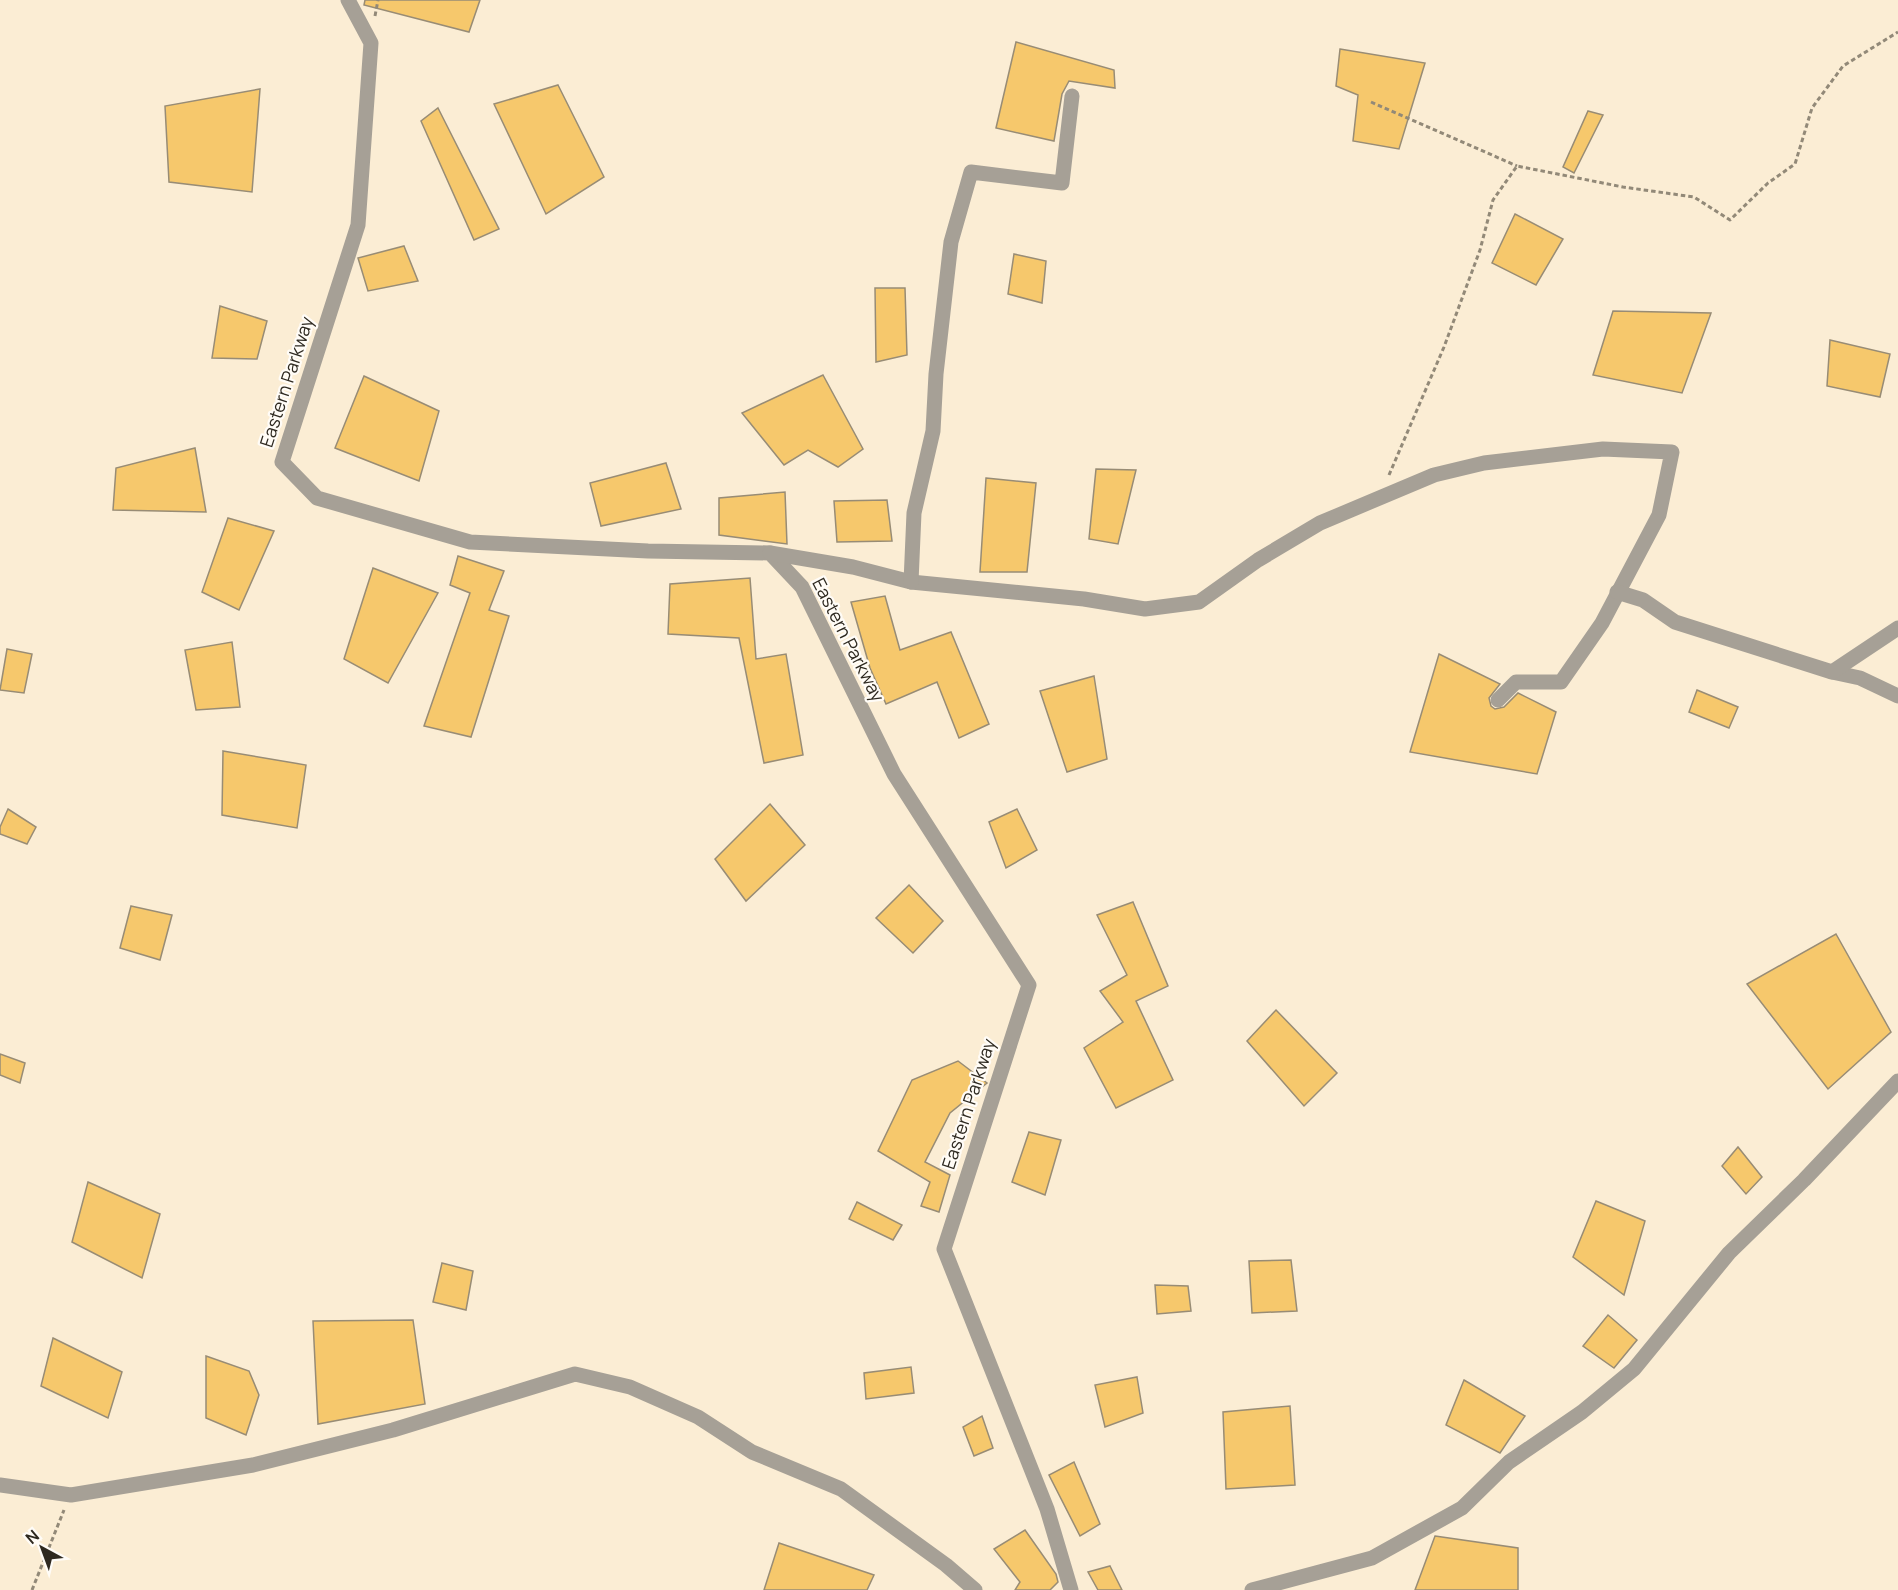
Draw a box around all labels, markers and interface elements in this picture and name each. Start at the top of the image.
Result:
street label: Eastern Parkway [254,313,319,450]
street label: Eastern Parkway [807,574,891,706]
street label: Eastern Parkway [936,1035,1001,1172]
north arrow [12,1518,72,1578]
text: N [21,1525,44,1549]

